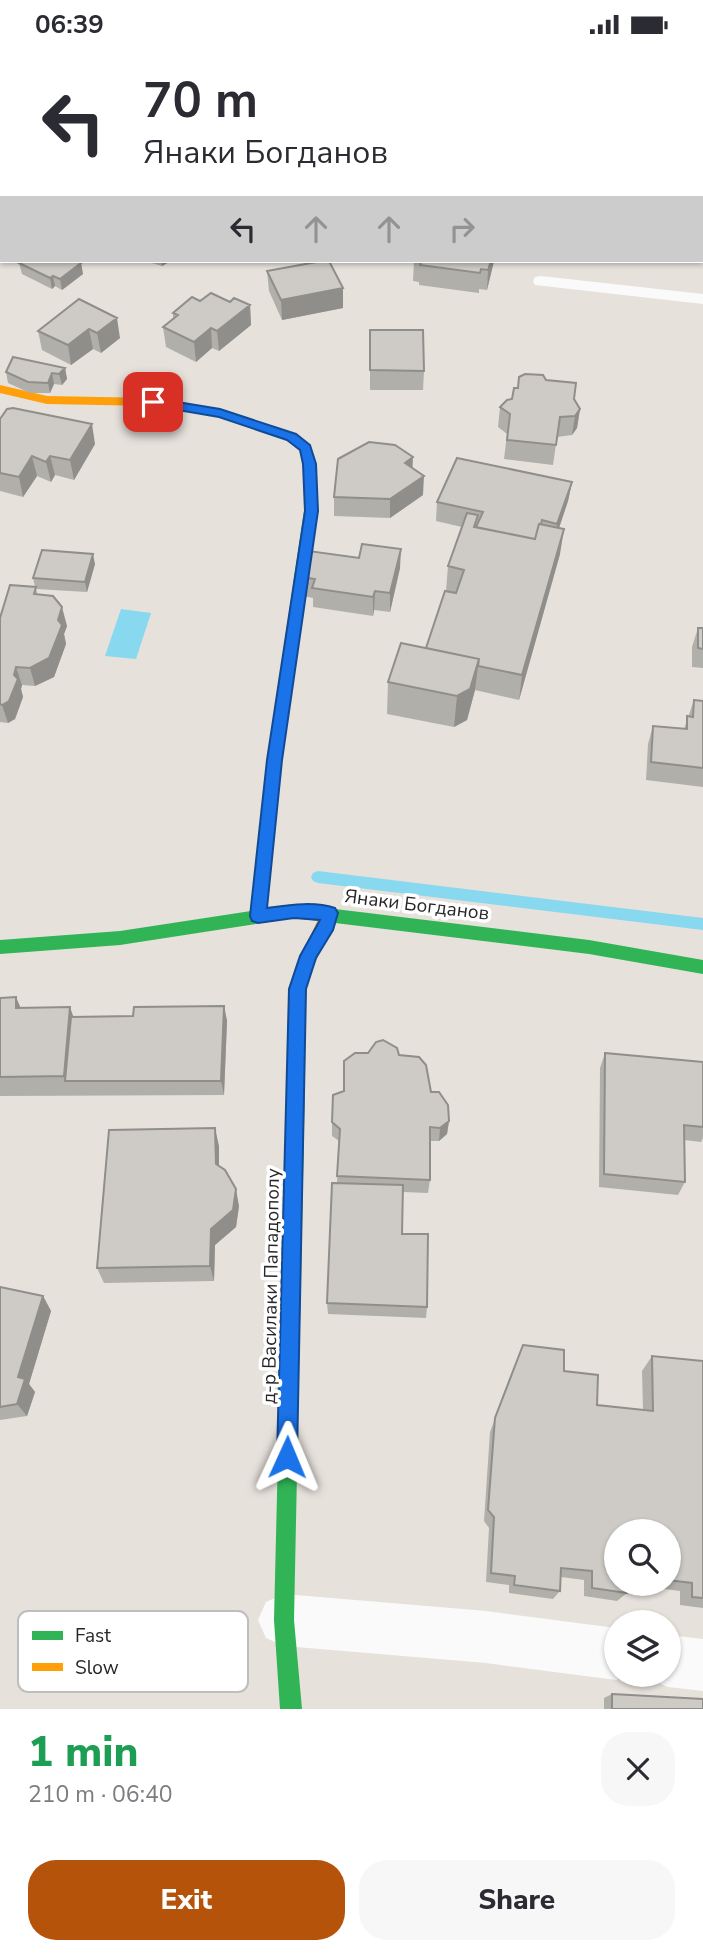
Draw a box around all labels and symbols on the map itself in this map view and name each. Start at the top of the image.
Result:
pin [123,372,183,432]
street label: Янаки Богданов [343,883,491,927]
street label: д-р Василаки Пападополу [256,1168,286,1404]
position arrow [250,1420,324,1494]
legend [18,1611,248,1692]
text: Fast [75,1623,111,1649]
text: Slow [75,1655,119,1681]

